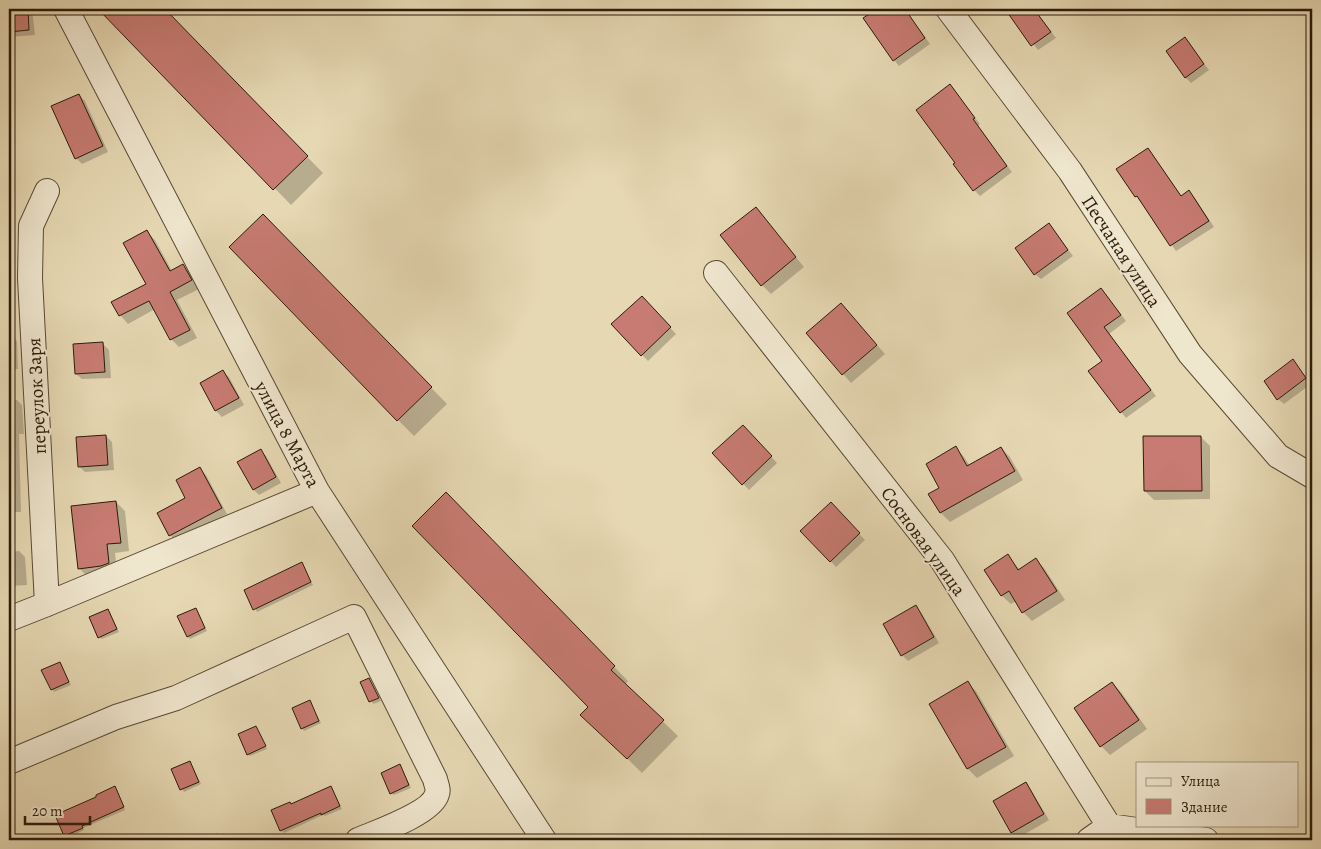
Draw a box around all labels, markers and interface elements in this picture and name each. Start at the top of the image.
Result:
street label: Песчаная улица [1075,190,1167,313]
street label: переулок Заря [21,337,53,455]
street label: улица 8 Марта [248,376,326,492]
street label: Сосновая улица [875,482,972,602]
legend [1136,762,1298,826]
text: Улица [1181,771,1220,791]
scale bar [25,794,90,826]
text: Здание [1181,797,1228,817]
text: 20 m [32,801,63,821]

